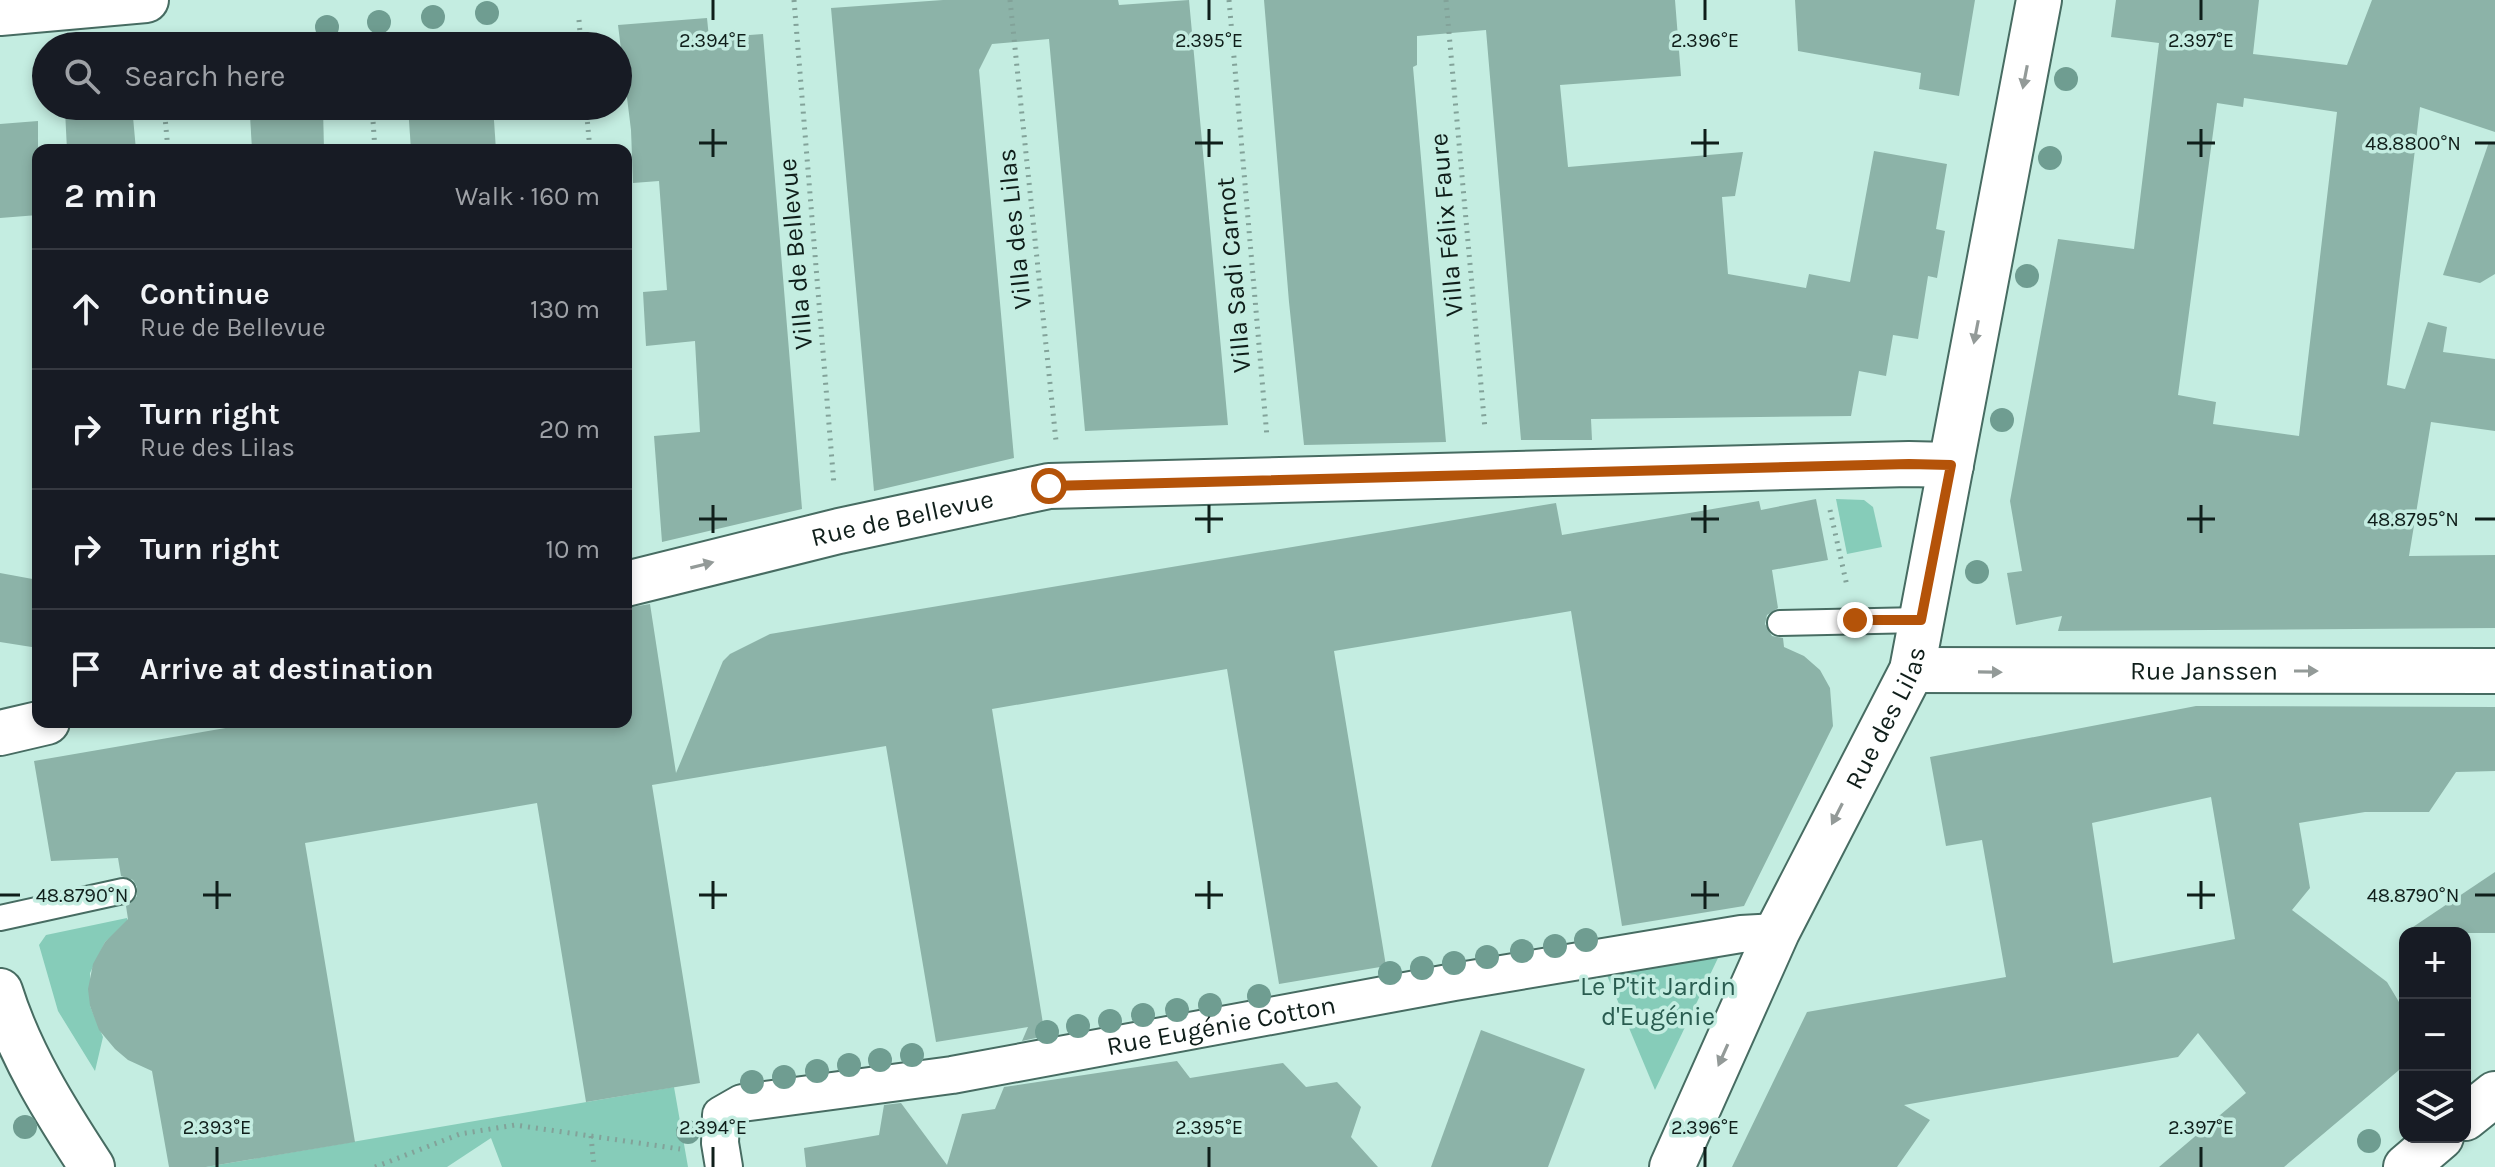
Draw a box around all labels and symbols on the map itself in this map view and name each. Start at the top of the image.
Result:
text: 2.394°E [679,29,747,52]
text: 2.395°E [1175,29,1243,52]
text: 2.396°E [1671,29,1739,52]
text: 2.397°E [2168,29,2234,52]
one-way arrow [2018,64,2030,89]
street label: Villa Félix Faure [1423,132,1470,318]
text: 48.8800°N [2365,132,2461,155]
street label: Villa des Lilas [991,147,1038,311]
street label: Villa de Bellevue [772,157,819,351]
street label: Villa Sadi Carnot [1209,176,1257,374]
one-way arrow [1970,320,1982,345]
route start [1031,468,1067,504]
street label: Rue de Bellevue [808,483,996,553]
text: 48.8795°N [2367,508,2459,531]
one-way arrow [689,559,714,571]
route end [1837,602,1873,638]
street label: Rue des Lilas [1838,644,1932,794]
street label: Rue Janssen [2130,655,2278,687]
one-way arrow [1978,665,2003,678]
one-way arrow [2294,665,2319,677]
one-way arrow [1831,803,1844,826]
text: 48.8790°N [36,884,128,907]
text: 48.8790°N [2367,884,2459,907]
park label: Le P'tit Jardin d'Eugénie [1580,971,1736,1032]
street label: Rue Eugénie Cotton [1104,989,1338,1062]
one-way arrow [1716,1043,1730,1067]
text: 2.393°E [183,1116,251,1139]
text: 2.394°E [679,1116,747,1139]
text: 2.395°E [1175,1116,1243,1139]
text: 2.396°E [1671,1116,1739,1139]
text: 2.397°E [2168,1116,2234,1139]

